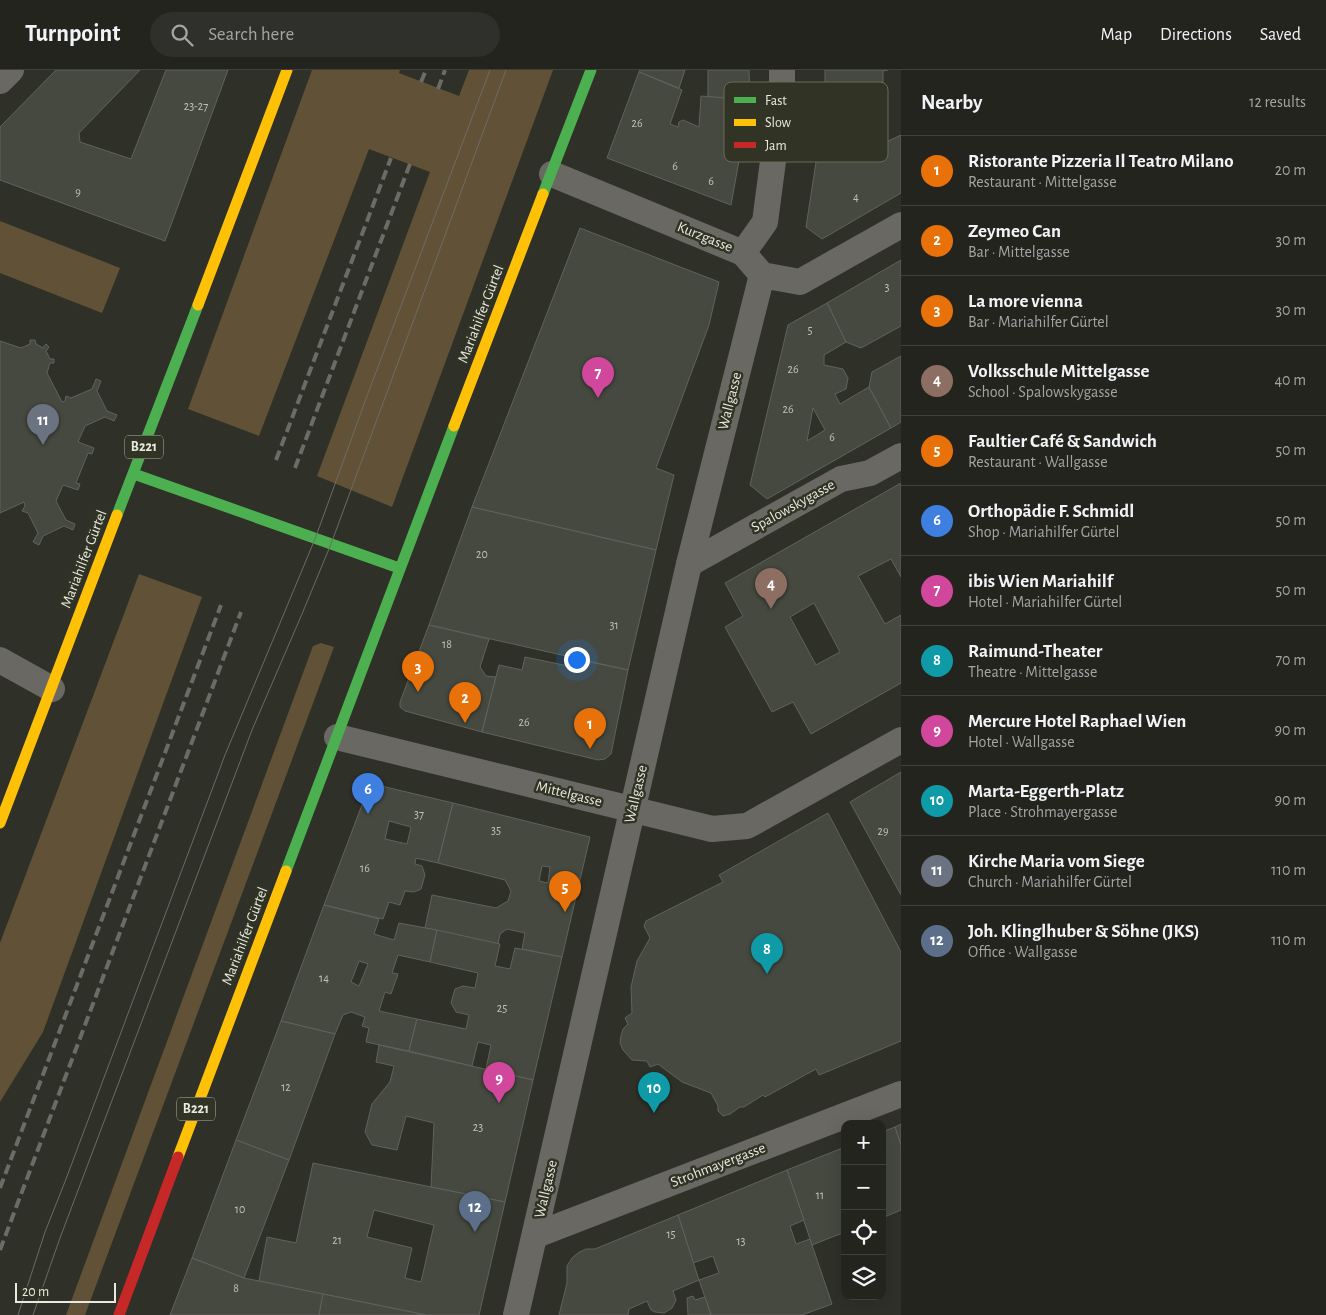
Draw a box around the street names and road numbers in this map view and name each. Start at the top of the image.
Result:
street label: Kurzgasse [675,219,735,255]
street label: Mariahilfer Gürtel [455,263,507,365]
street label: Wallgasse [716,370,744,431]
road number: B221 [125,436,163,458]
street label: Spalowskygasse [749,477,837,535]
street label: Mariahilfer Gürtel [58,508,110,610]
street label: Wallgasse [622,763,650,824]
street label: Mittelgasse [534,779,604,809]
street label: Mariahilfer Gürtel [219,885,271,987]
road number: B221 [177,1098,215,1120]
street label: Strohmayergasse [668,1140,768,1190]
street label: Wallgasse [532,1158,560,1219]

